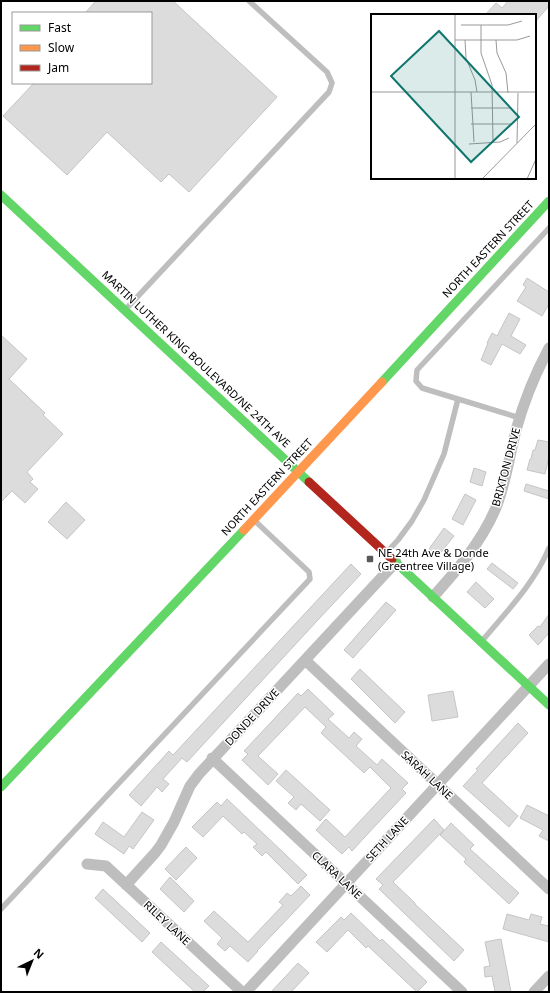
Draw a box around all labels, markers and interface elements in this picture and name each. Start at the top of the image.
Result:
legend [12,12,152,84]
inset map [371,14,536,179]
text: Fast [48,19,72,36]
text: Slow [48,39,75,56]
text: Jam [47,59,69,76]
street label: NORTH EASTERN STREET [439,197,537,300]
street label: MARTIN LUTHER KING BOULEVARD/NE 24TH AVE [99,267,294,450]
street label: BRIXTON DRIVE [488,426,523,508]
street label: NORTH EASTERN STREET [218,435,316,538]
place label: NE 24th Ave & Donde (Greentree Village) [378,545,489,573]
marker: NE 24th Ave & Donde (Greentree Village) [365,554,375,564]
street label: DONDE DRIVE [221,685,282,749]
street label: SARAH LANE [398,747,456,802]
street label: SETH LANE [362,813,411,864]
street label: CLARA LANE [309,847,366,902]
street label: RILEY LANE [141,897,194,948]
north arrow [12,941,52,981]
text: N [31,945,48,962]

